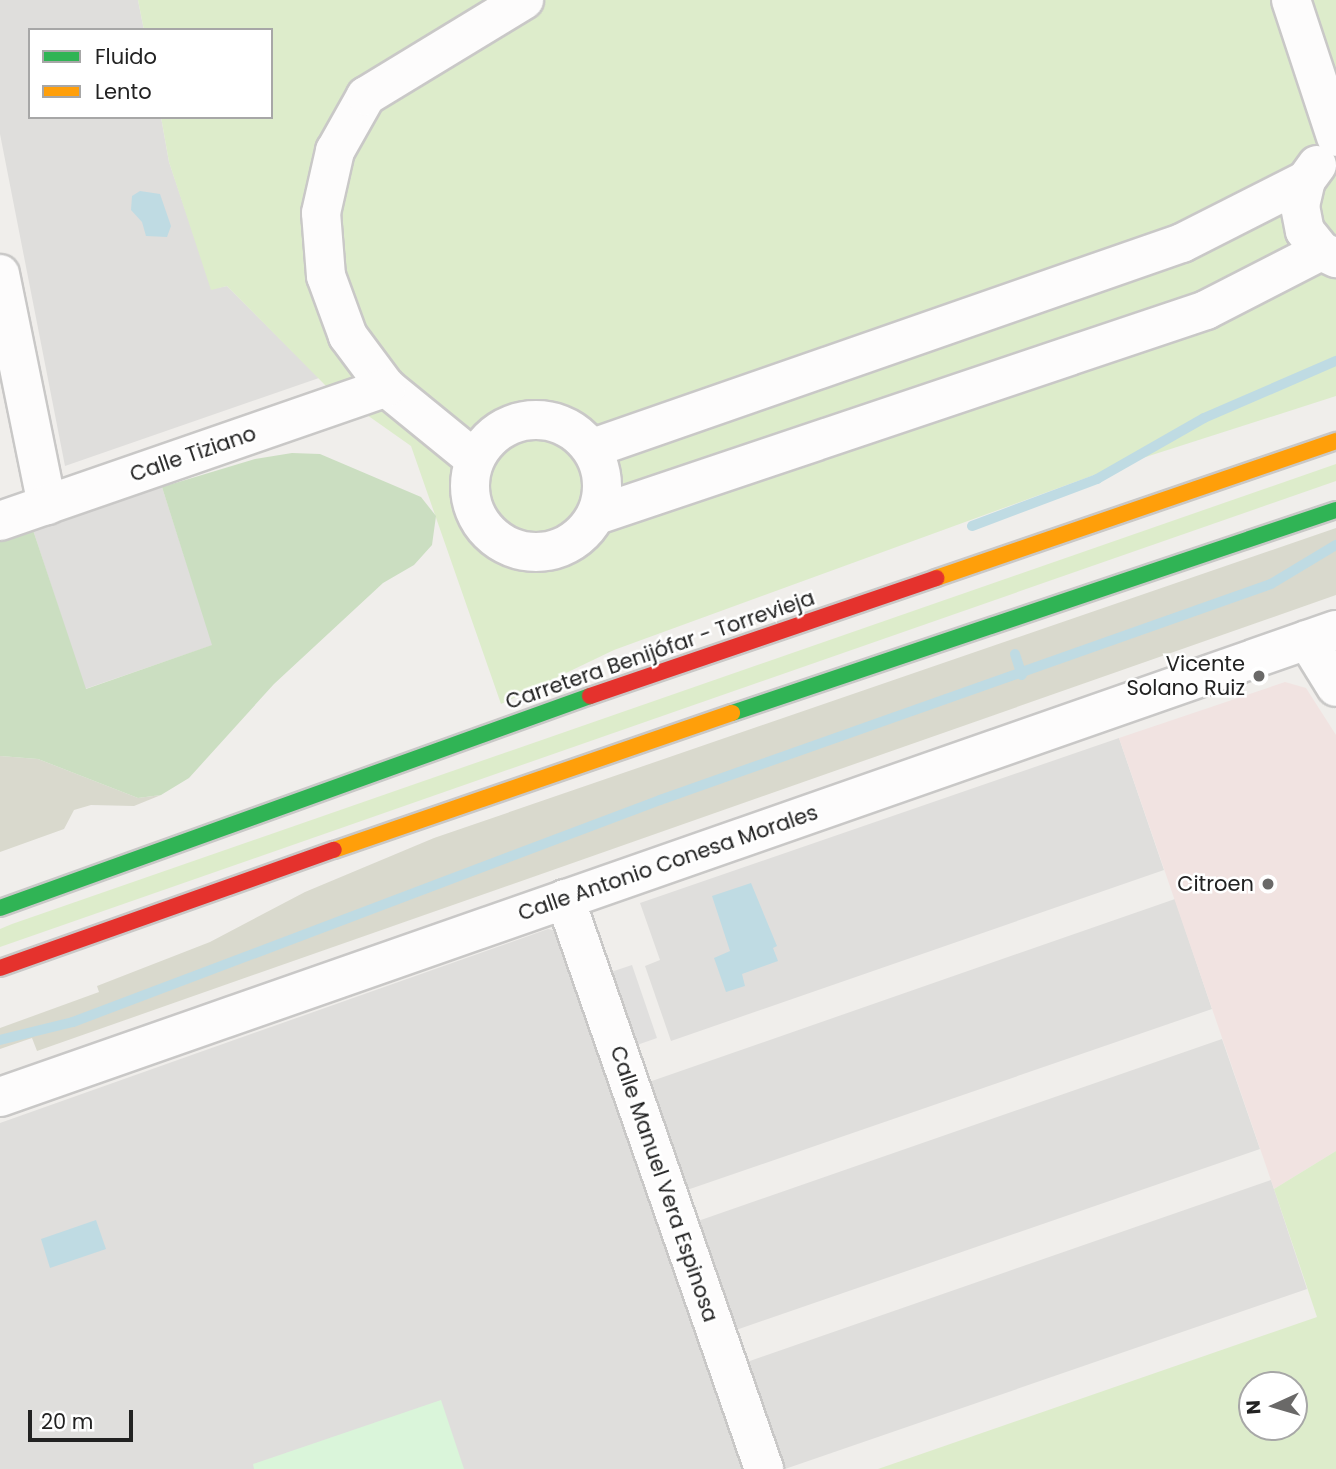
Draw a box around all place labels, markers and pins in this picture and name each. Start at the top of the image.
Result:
place label: Vicente Solano Ruiz [1126,651,1245,701]
marker: Vicente Solano Ruiz [1251,668,1267,684]
place label: Citroen [1177,871,1254,897]
marker: Citroen [1260,876,1276,892]

